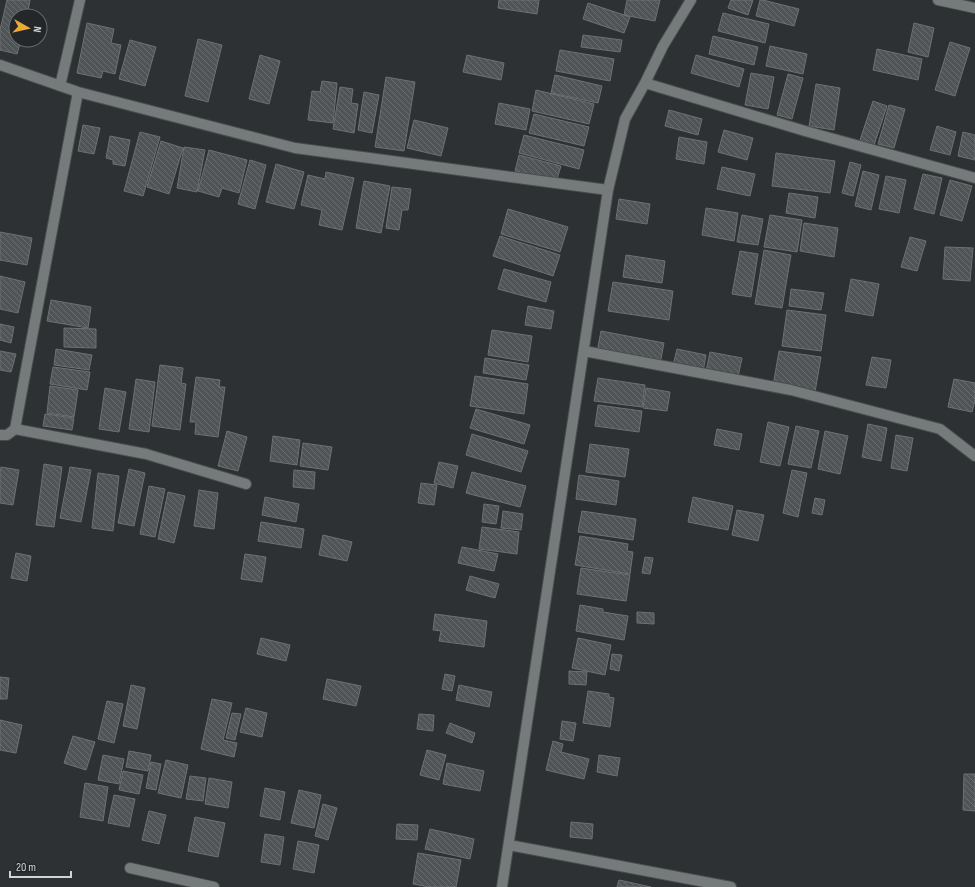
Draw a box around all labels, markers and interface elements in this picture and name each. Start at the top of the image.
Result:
north arrow [8,8,48,48]
text: N [31,26,44,33]
scale bar [10,853,71,879]
text: 20 m [16,860,36,875]

